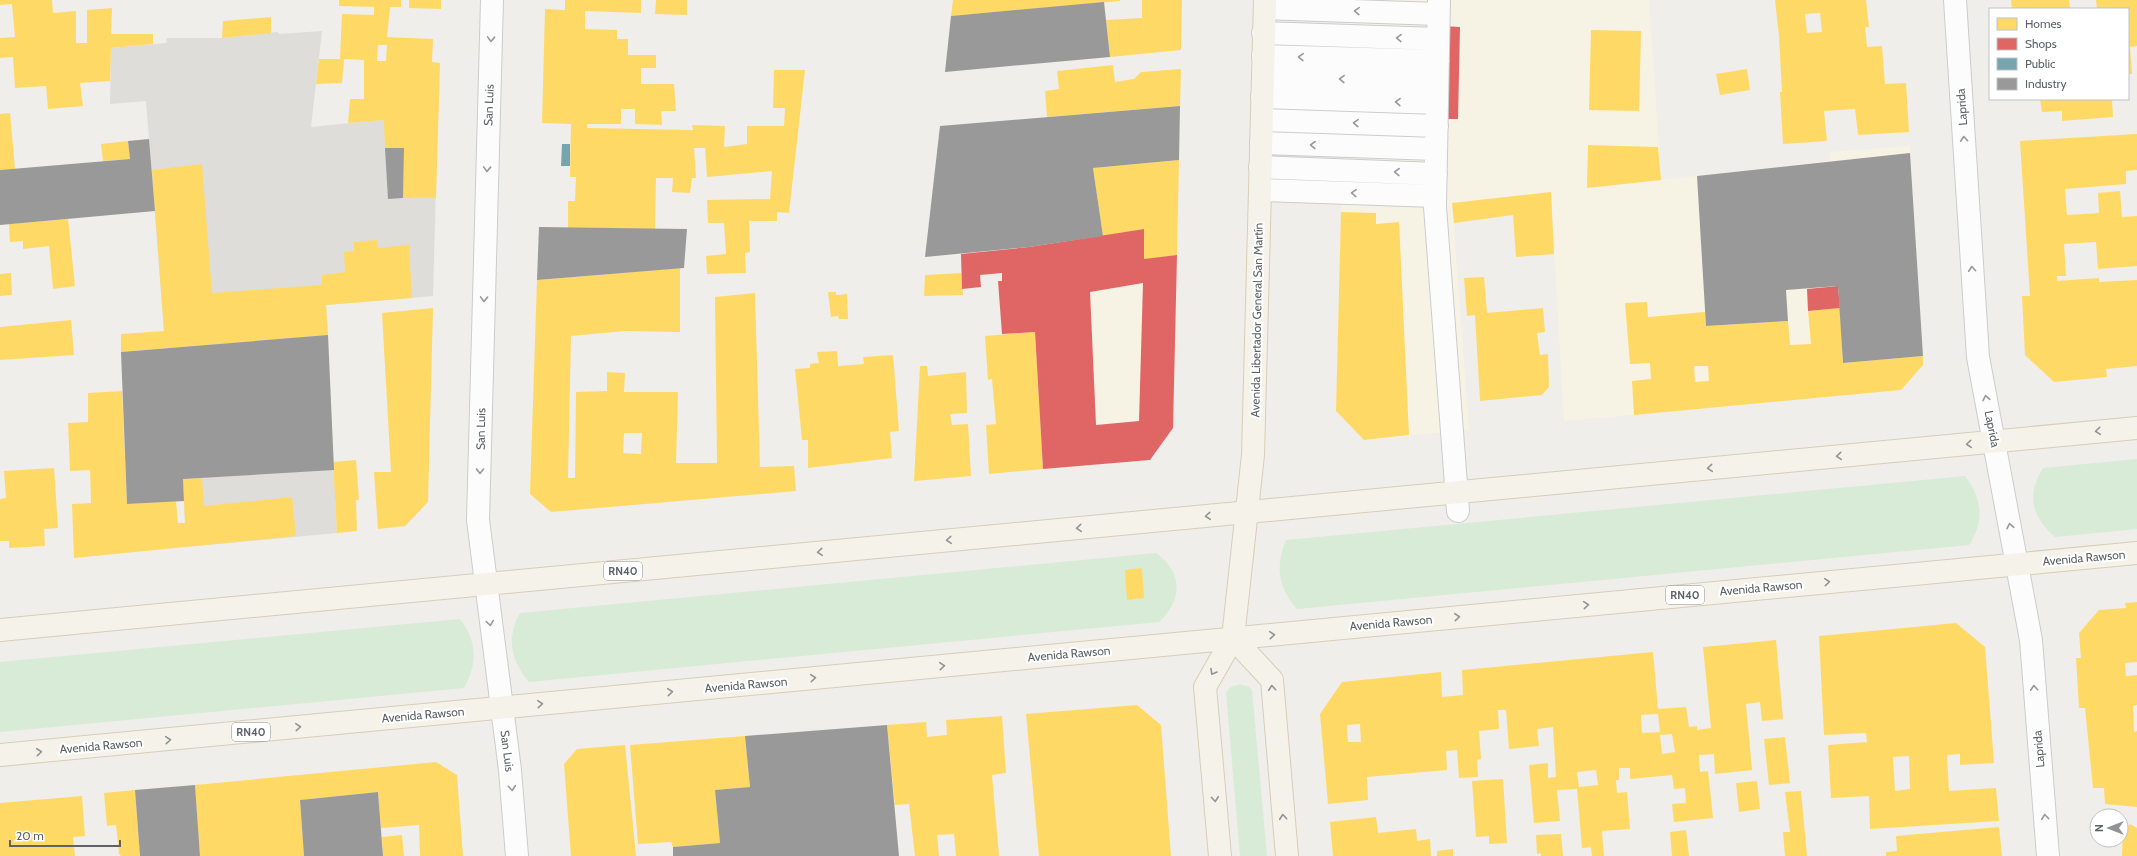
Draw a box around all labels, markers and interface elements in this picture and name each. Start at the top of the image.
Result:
one-way arrow [1354,7,1360,16]
legend [1989,8,2129,100]
text: Homes [2025,16,2062,31]
one-way arrow [1396,33,1402,42]
one-way arrow [487,36,495,42]
text: Shops [2025,36,2057,51]
one-way arrow [1298,53,1304,61]
text: Public [2025,56,2056,71]
one-way arrow [1339,75,1345,83]
text: Industry [2025,76,2066,91]
street label: San Luis [480,84,497,126]
street label: Laprida [1953,88,1970,126]
one-way arrow [1395,97,1401,106]
one-way arrow [1353,118,1359,127]
one-way arrow [1960,136,1969,142]
one-way arrow [1310,140,1316,149]
one-way arrow [483,166,492,172]
one-way arrow [1394,168,1400,176]
one-way arrow [1351,189,1357,197]
street label: Avenida Libertador General San Martín [1247,222,1266,417]
one-way arrow [1968,266,1977,272]
one-way arrow [480,296,488,302]
one-way arrow [1982,395,1991,401]
street label: San Luis [473,408,488,450]
street label: Laprida [1982,409,2003,449]
one-way arrow [2095,427,2101,436]
one-way arrow [1966,439,1972,448]
one-way arrow [1836,451,1842,460]
one-way arrow [1707,463,1713,472]
one-way arrow [475,468,484,474]
one-way arrow [1205,511,1211,520]
one-way arrow [1076,523,1082,532]
one-way arrow [2006,523,2015,529]
one-way arrow [946,535,952,544]
street label: Avenida Rawson [2042,546,2126,569]
one-way arrow [817,548,823,557]
road number: RN40 [604,562,642,580]
street label: Avenida Rawson [1719,576,1803,599]
one-way arrow [1824,578,1830,587]
road number: RN40 [1666,586,1704,604]
one-way arrow [1583,601,1589,610]
street label: Avenida Rawson [1349,611,1433,634]
one-way arrow [1454,613,1460,622]
one-way arrow [485,620,494,626]
one-way arrow [1269,630,1275,639]
street label: Avenida Rawson [1027,642,1111,665]
one-way arrow [939,662,946,671]
one-way arrow [1211,668,1218,675]
street label: Avenida Rawson [704,673,788,696]
one-way arrow [810,674,816,683]
one-way arrow [1268,685,1277,691]
one-way arrow [2030,685,2039,691]
one-way arrow [667,688,673,697]
one-way arrow [537,700,543,709]
street label: Avenida Rawson [381,703,465,726]
road number: RN40 [232,723,270,741]
one-way arrow [295,723,301,732]
street label: San Luis [497,729,517,773]
street label: Laprida [2029,730,2048,768]
street label: Avenida Rawson [59,734,143,757]
one-way arrow [165,735,171,744]
one-way arrow [36,747,42,756]
one-way arrow [507,785,516,791]
one-way arrow [1210,796,1219,802]
north arrow [2089,808,2129,848]
one-way arrow [1279,814,1288,820]
one-way arrow [2041,814,2050,820]
scale bar [10,822,120,848]
text: N [2092,824,2106,832]
text: 20 m [16,828,44,843]

